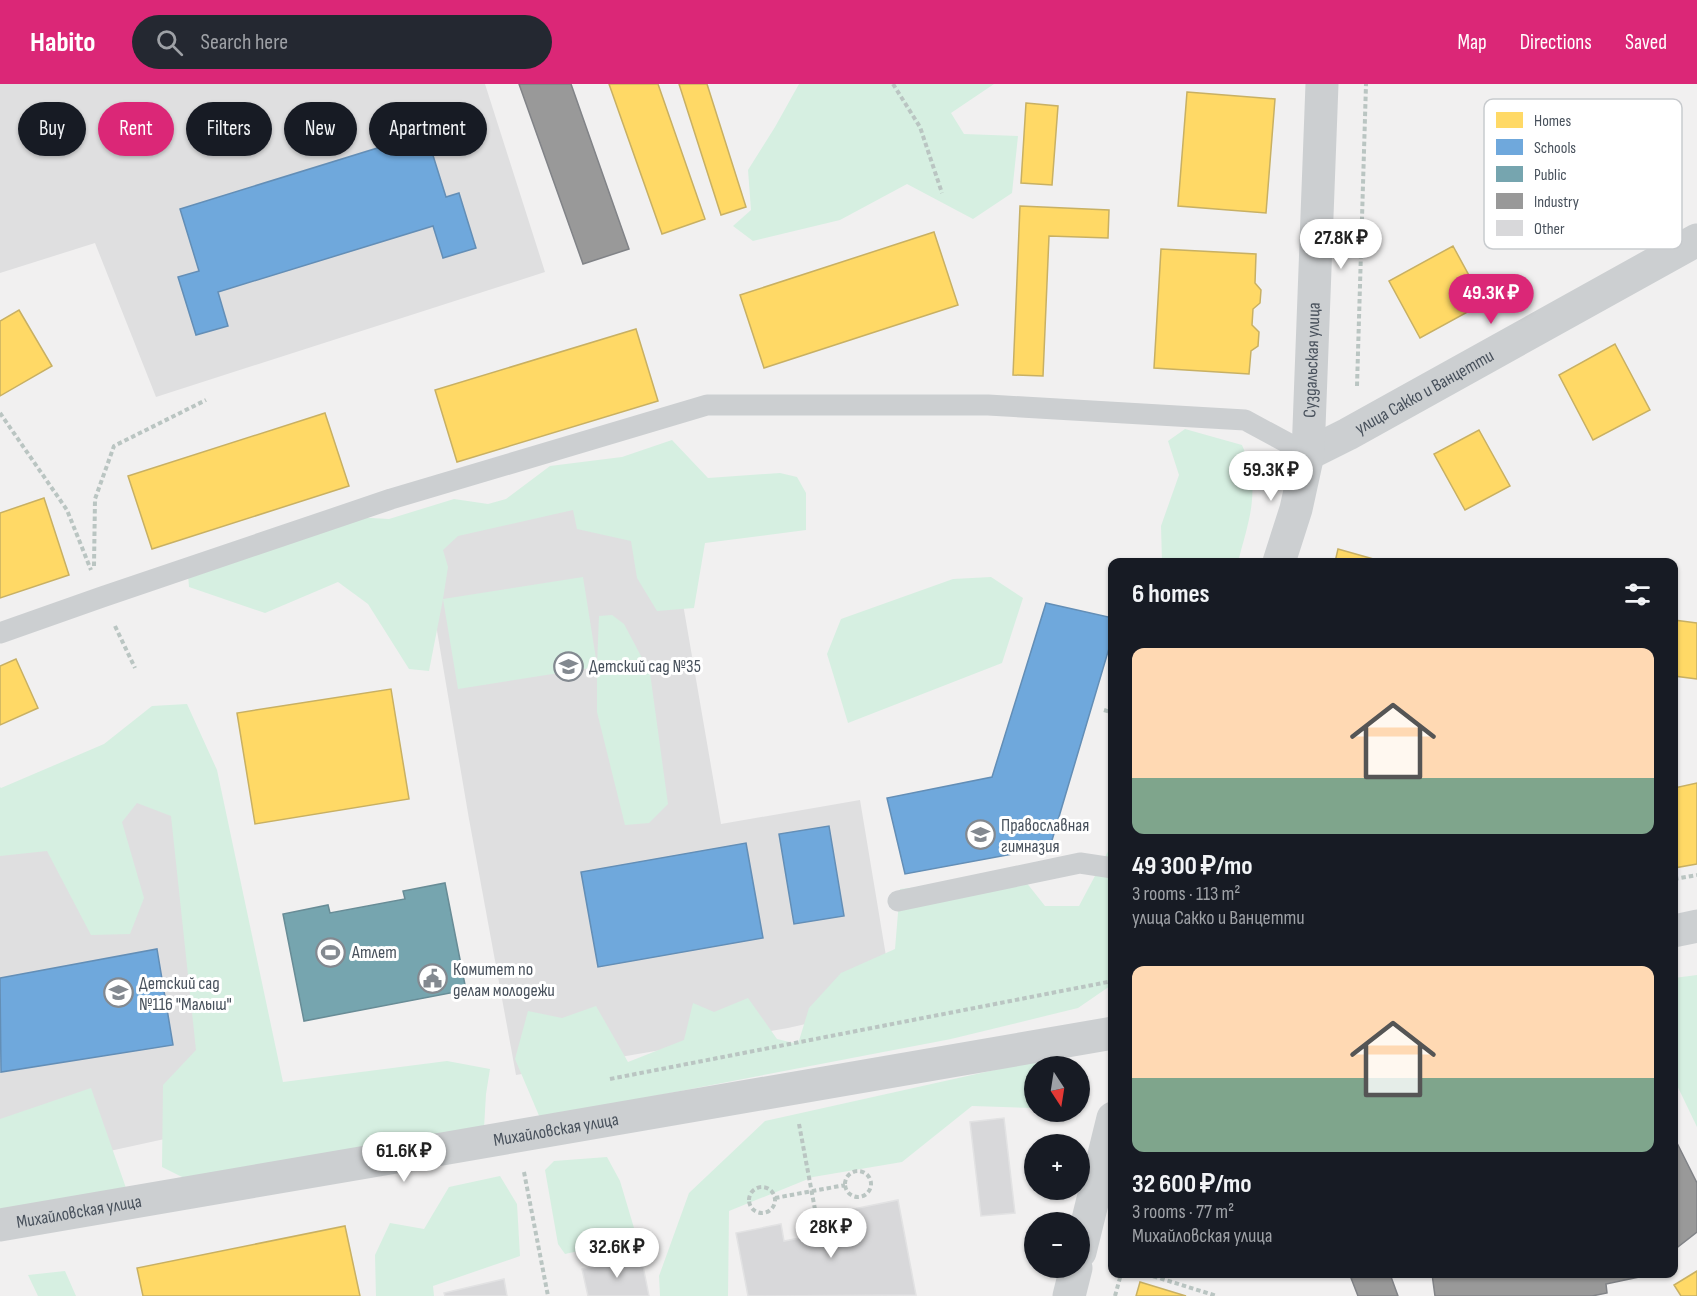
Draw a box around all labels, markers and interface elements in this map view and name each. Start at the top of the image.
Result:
search box [132,15,552,69]
text: Habito [30,26,96,59]
icon: search [153,26,186,59]
text: Search here [201,29,288,56]
text: Map [1457,30,1487,55]
text: Directions [1520,30,1592,55]
text: Saved [1625,30,1667,55]
legend [1484,99,1682,249]
chip: Buy [18,102,86,156]
chip: Rent [98,102,174,156]
chip: Filters [186,102,272,156]
chip: New [284,102,357,156]
chip: Apartment [369,102,487,156]
text: Homes [1534,112,1571,131]
text: Schools [1534,139,1576,158]
text: Public [1534,166,1567,185]
text: Industry [1534,193,1579,212]
pin: 27.8K ₽ [1286,219,1396,270]
text: Other [1534,220,1565,239]
text: 27.8K ₽ [1314,226,1368,250]
pin: 49.3K ₽ [1436,274,1546,325]
text: 49.3K ₽ [1463,281,1519,305]
street label: Суздальская улица [1299,302,1324,418]
street label: улица Сакко и Ванцетти [1351,345,1497,439]
pin: 59.3K ₽ [1216,451,1326,502]
text: 59.3K ₽ [1243,458,1299,482]
icon: filters [1621,578,1654,611]
text: 6 homes [1132,579,1210,610]
school or university icon: Детский сад №35 [552,650,584,682]
place label: Детский сад №35 [589,656,701,677]
icon: home [1339,687,1447,795]
place label: Православная гимназия [1001,815,1089,857]
school or university icon: Православная гимназия [964,819,996,851]
text: 49 300 ₽/mo [1132,851,1252,882]
text: 3 rooms · 113 m² [1132,882,1241,906]
text: улица Сакко и Ванцетти [1132,906,1305,930]
sports icon: Атлет [315,936,347,968]
place label: Атлет [351,942,397,963]
place label: Комитет по делам молодежи [453,959,555,1001]
public building icon: Комитет по делам молодежи [416,963,448,995]
place label: Детский сад №116 "Малыш" [139,973,232,1015]
school or university icon: Детский сад №116 "Малыш" [102,977,134,1009]
icon: home [1339,1005,1447,1113]
north arrow [1024,1056,1090,1122]
map controls [1024,1056,1090,1278]
street label: Михайловская улица [492,1108,620,1151]
pin: 61.6K ₽ [349,1132,459,1183]
button: + [1024,1134,1090,1200]
text: 61.6K ₽ [376,1139,432,1163]
text: 32 600 ₽/mo [1132,1169,1252,1200]
street label: Михайловская улица [15,1190,143,1233]
text: 3 rooms · 77 m² [1132,1200,1234,1224]
pin: 28K ₽ [789,1208,873,1259]
button: − [1024,1212,1090,1278]
text: 28K ₽ [810,1215,852,1239]
text: Михайловская улица [1132,1224,1272,1248]
pin: 32.6K ₽ [562,1228,672,1279]
text: 32.6K ₽ [589,1235,645,1259]

